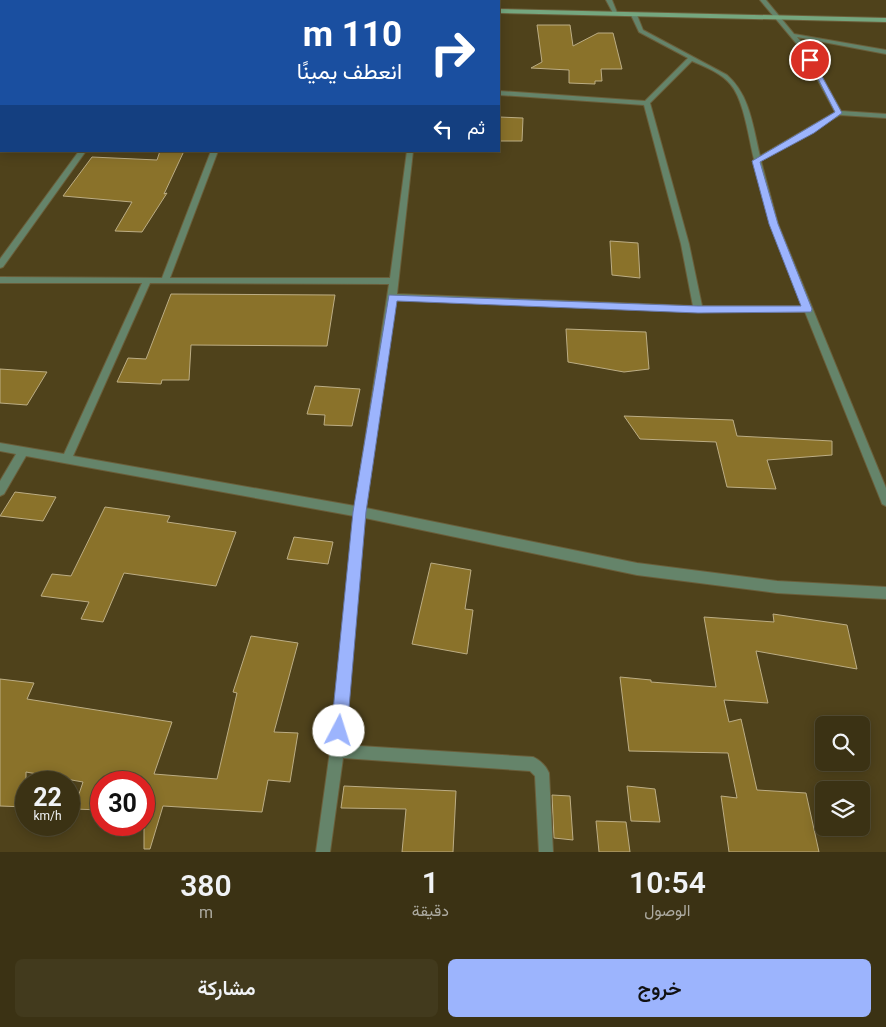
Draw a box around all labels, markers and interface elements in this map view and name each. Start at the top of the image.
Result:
text: 110 m [303,14,402,55]
icon: right [420,20,485,85]
pin [789,39,831,81]
icon: arrive [796,46,824,74]
text: انعطف يمينًا [297,59,402,84]
icon: left [429,115,457,143]
text: ثم [467,116,485,139]
position arrow [312,704,364,756]
map controls [815,716,870,836]
button: search [815,716,870,771]
speed limit sign: 30 [90,771,155,836]
button: layers [815,781,870,836]
text: 22 [33,783,62,812]
text: km/h [33,809,62,823]
text: 1 [422,865,439,900]
text: 10:54 [629,865,706,900]
text: 380 [180,868,232,903]
text: دقيقة [412,901,449,920]
text: الوصول [644,901,691,920]
text: m [199,903,213,922]
button: مشاركة [15,959,438,1017]
button: خروج [448,959,871,1017]

